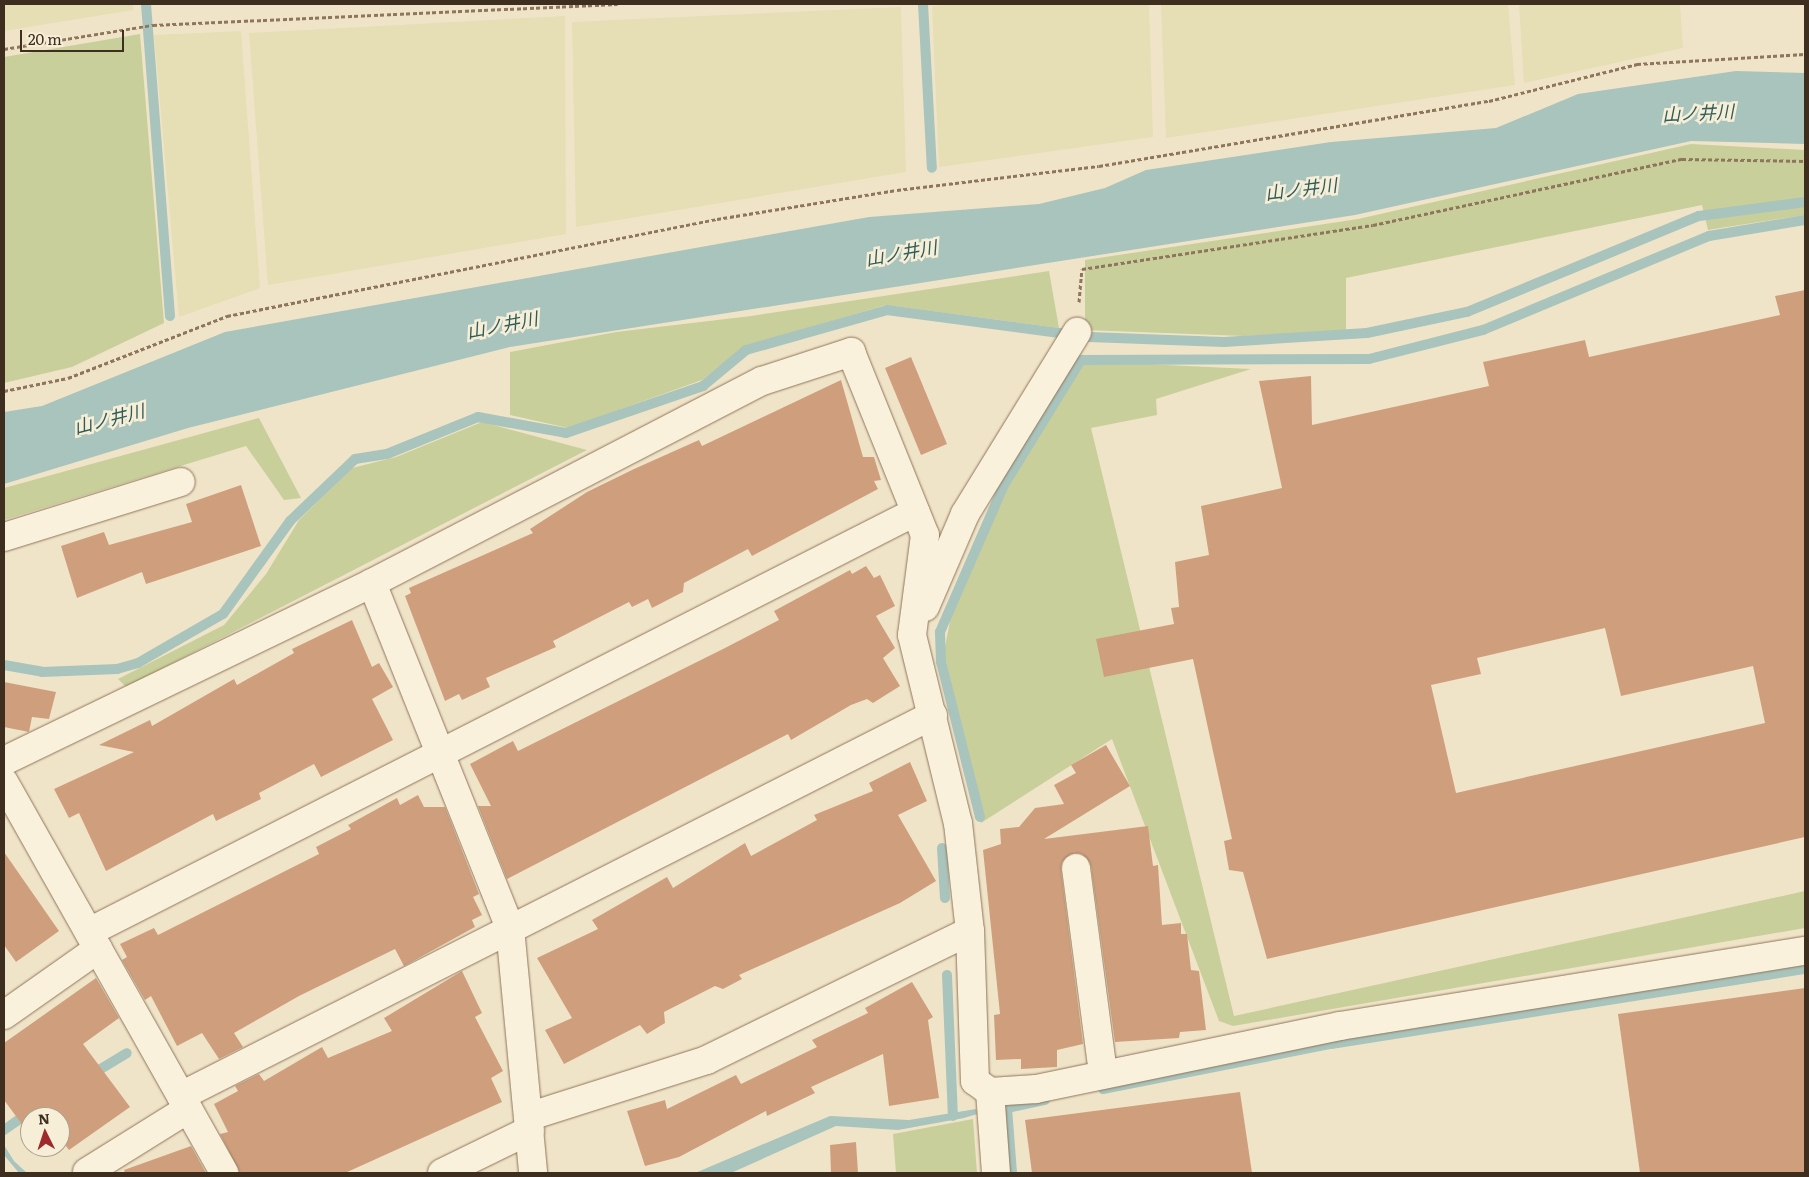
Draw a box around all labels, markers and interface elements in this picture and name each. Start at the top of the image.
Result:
scale bar [22,20,126,52]
text: 20 m [28,27,62,50]
water label: 山ノ井川 [1661,100,1735,126]
water label: 山ノ井川 [1264,174,1338,204]
water label: 山ノ井川 [864,236,938,270]
water label: 山ノ井川 [465,308,539,342]
water label: 山ノ井川 [71,400,147,438]
north arrow [20,1107,70,1157]
text: N [37,1108,51,1128]

